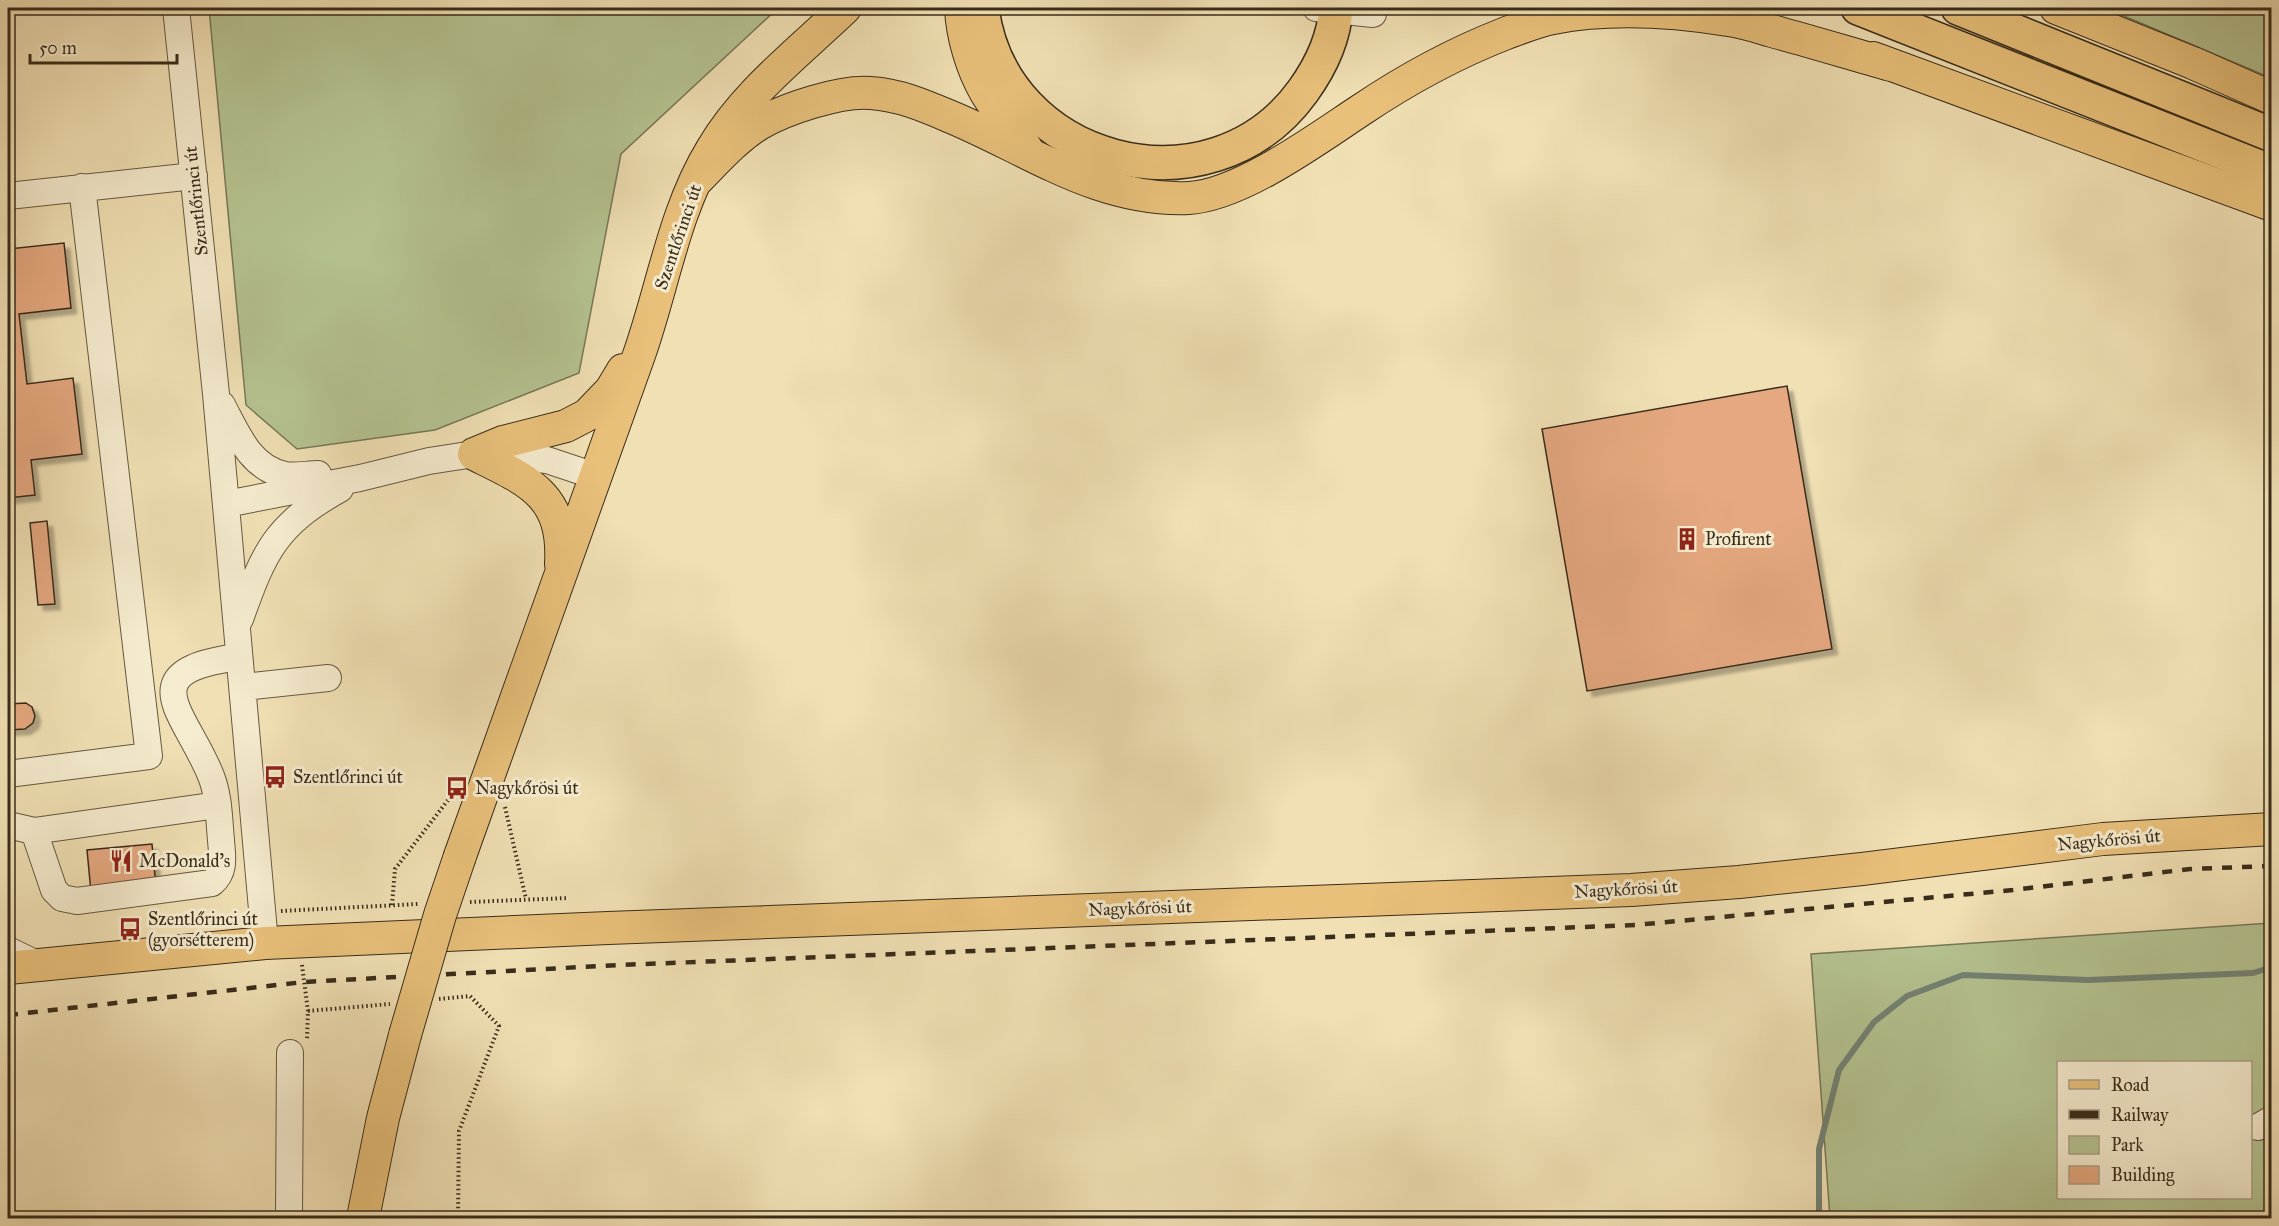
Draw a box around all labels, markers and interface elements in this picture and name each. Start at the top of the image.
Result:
scale bar [30,27,177,65]
text: 50 m [39,37,77,59]
street label: Szentlőrinci út [179,145,213,257]
street label: Szentlőrinci út [650,181,707,293]
building icon: Profirent [1674,526,1700,552]
place label: Profirent [1705,528,1772,550]
bus stop icon: Szentlőrinci út [262,764,288,790]
place label: Szentlőrinci út [293,766,404,788]
bus stop icon: Nagykőrösi út [444,775,470,801]
place label: Nagykőrösi út [475,777,579,800]
street label: Nagykőrösi út [2056,824,2162,856]
restaurant icon: McDonald's [108,848,134,874]
place label: McDonald's [139,850,230,872]
street label: Nagykőrösi út [1574,875,1679,904]
street label: Nagykőrösi út [1088,895,1193,922]
place label: Szentlőrinci út (gyorsétterem) [148,908,259,952]
bus stop icon: Szentlőrinci út (gyorsétterem) [117,916,143,942]
legend [2057,1061,2252,1199]
text: Road [2111,1074,2149,1096]
text: Railway [2111,1104,2169,1126]
text: Park [2111,1134,2144,1156]
text: Building [2111,1164,2175,1187]

